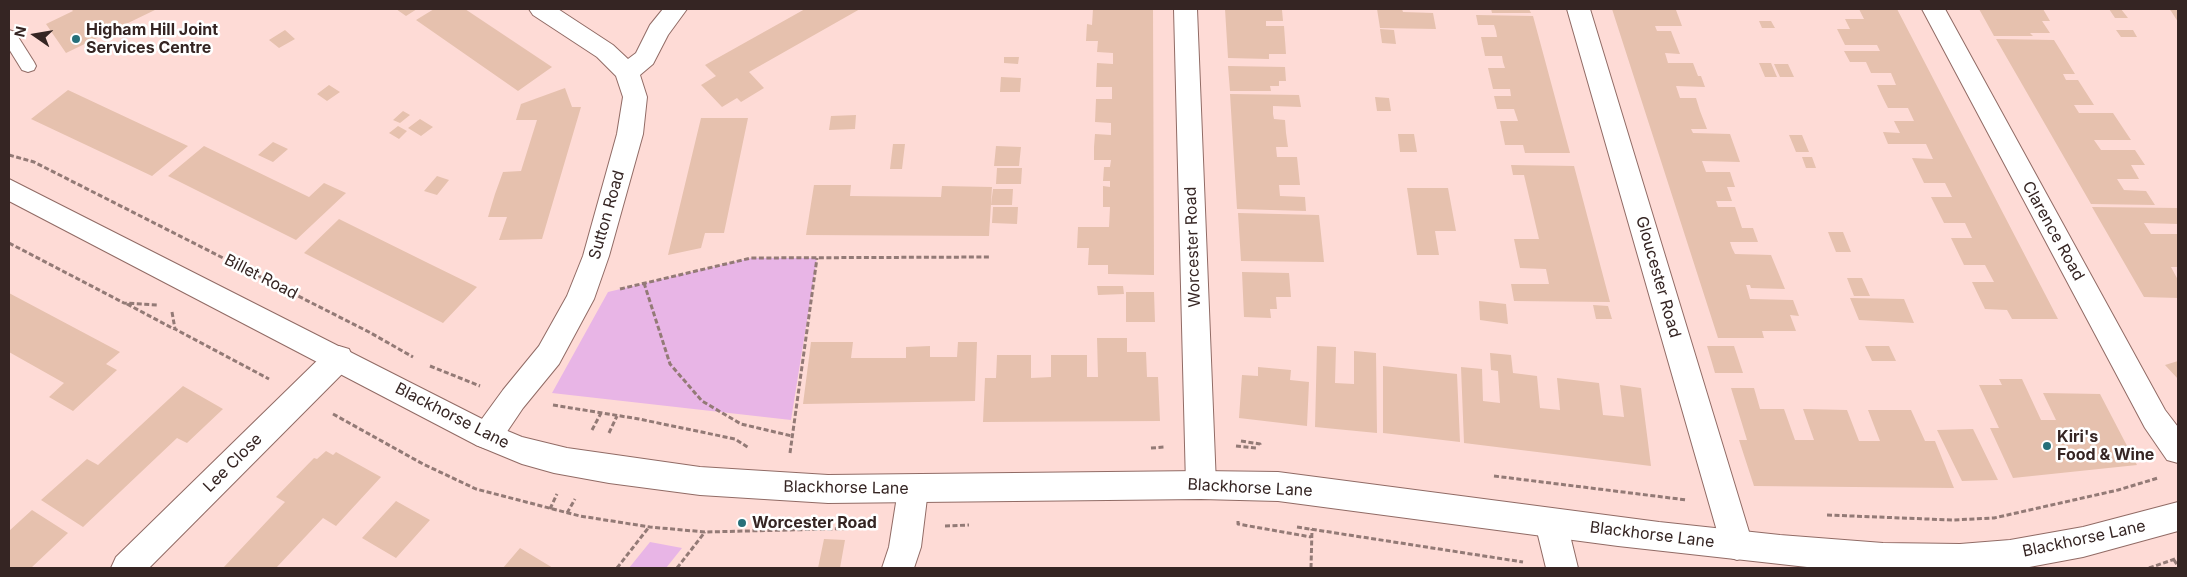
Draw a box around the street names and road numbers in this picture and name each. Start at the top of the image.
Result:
street label: Sutton Road [585,168,629,262]
street label: Clarence Road [2018,178,2088,284]
street label: Worcester Road [1181,186,1205,308]
street label: Gloucester Road [1632,214,1684,340]
street label: Billet Road [221,250,301,304]
street label: Blackhorse Lane [392,379,512,453]
street label: Lee Close [200,430,266,496]
street label: Blackhorse Lane [1187,475,1313,501]
street label: Blackhorse Lane [783,477,909,499]
street label: Blackhorse Lane [2021,517,2147,561]
street label: Blackhorse Lane [1589,518,1715,552]

